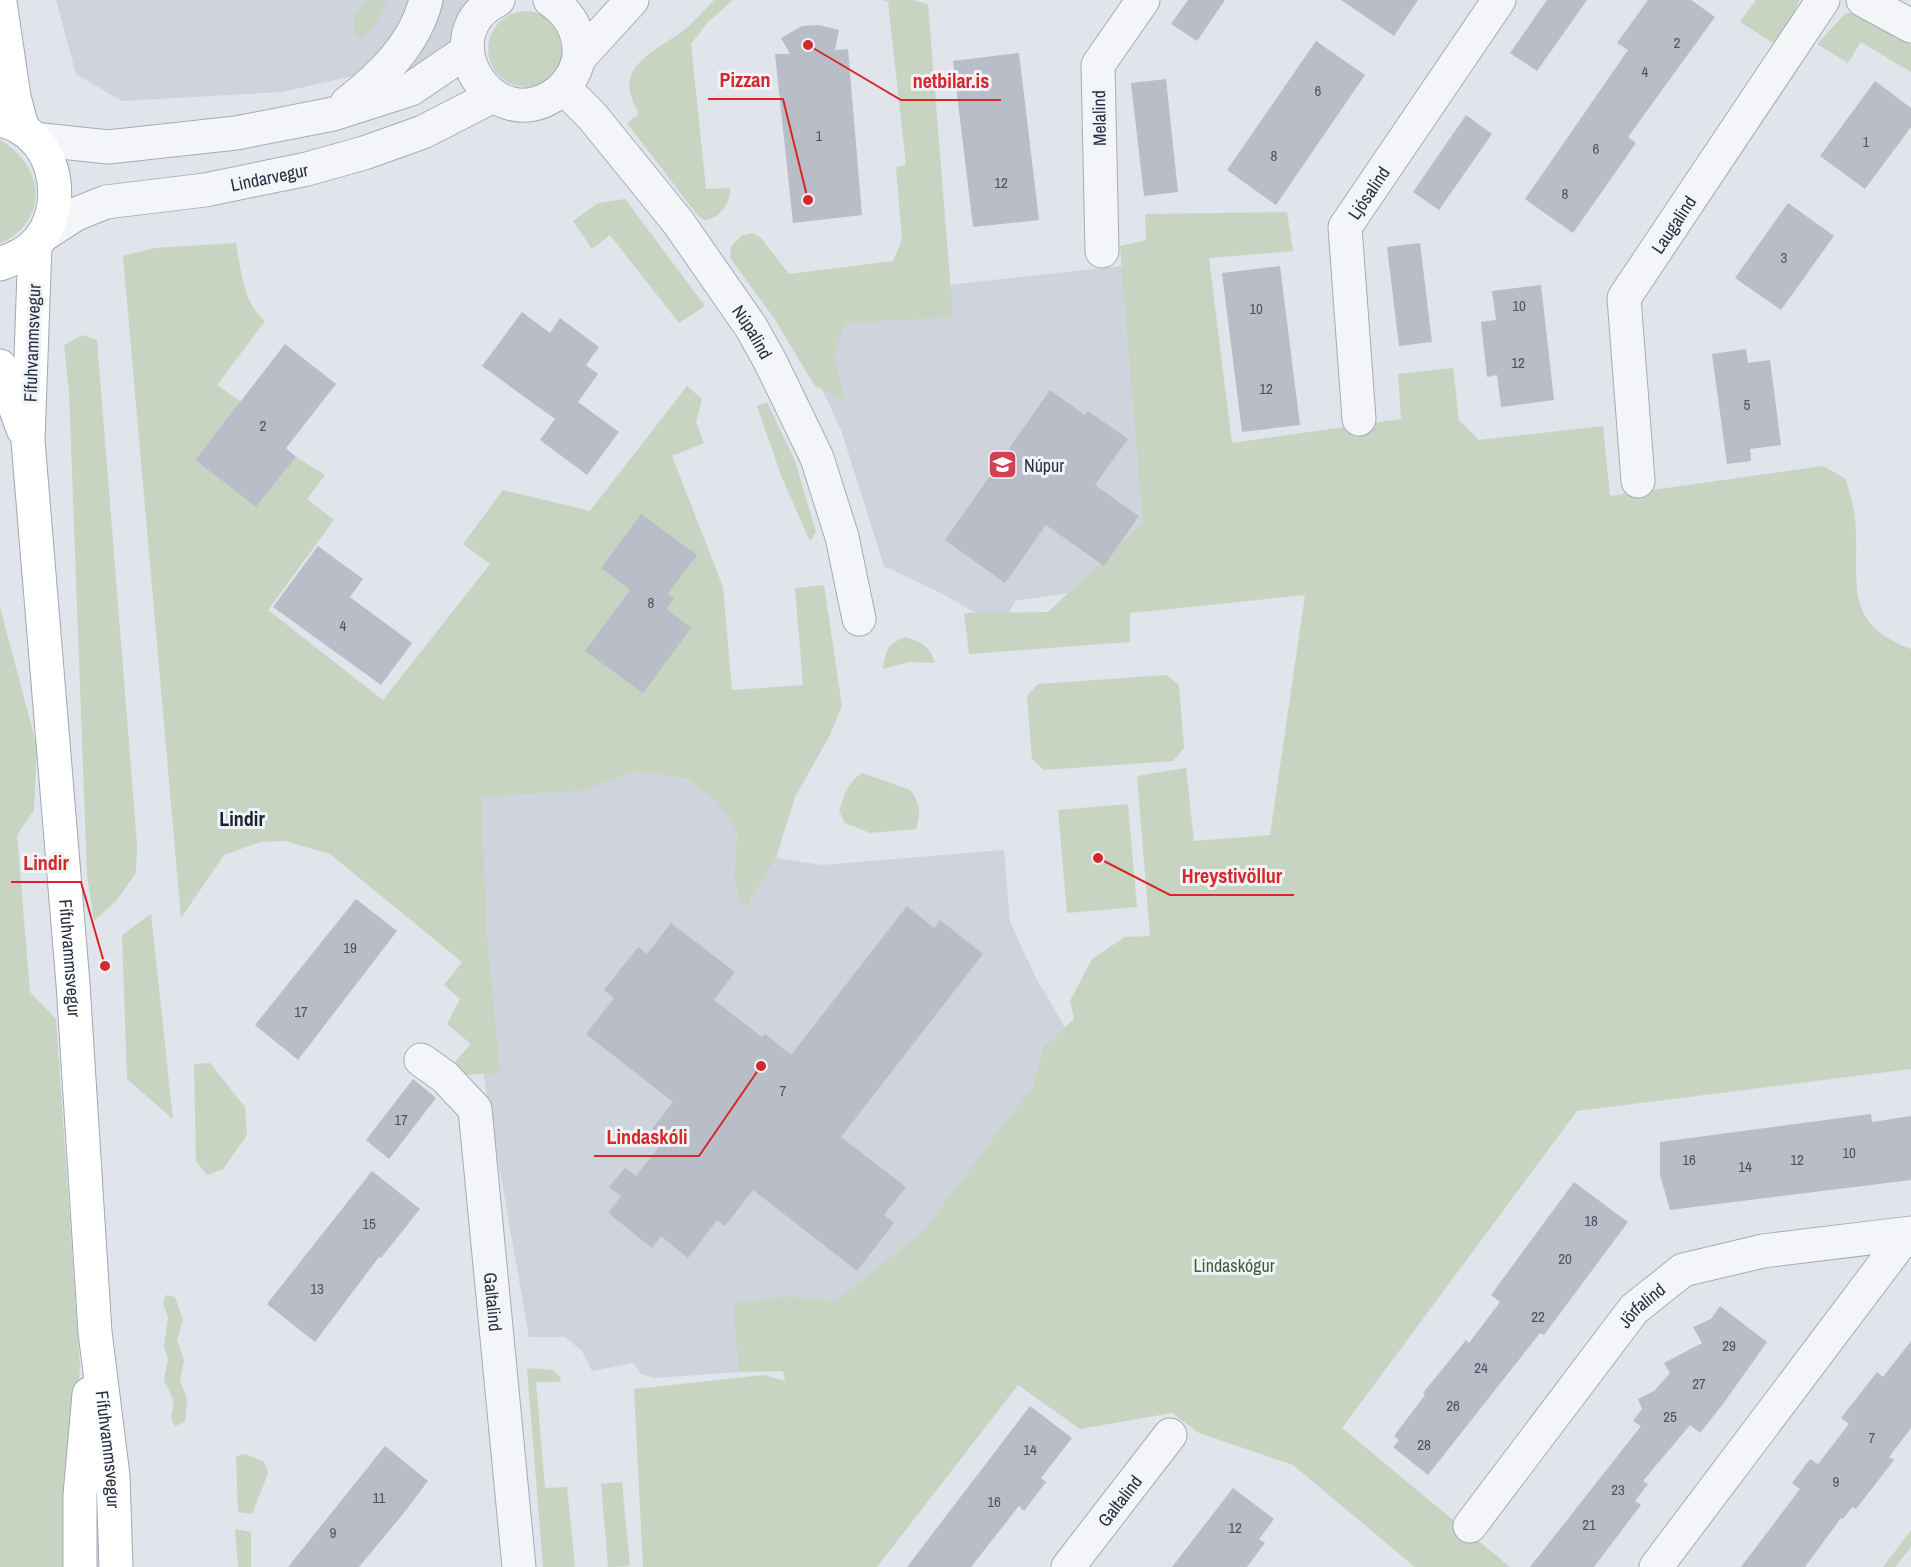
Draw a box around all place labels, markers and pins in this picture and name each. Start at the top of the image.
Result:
callout: Pizzan [708,61,783,99]
callout: netbilar.is [901,62,1001,100]
school or university icon: Núpur [987,449,1019,481]
place label: Núpur [1024,453,1064,478]
callout: Lindir [11,844,81,882]
callout: Hreystivöllur [1170,857,1294,895]
callout: Lindaskóli [594,1118,699,1156]

